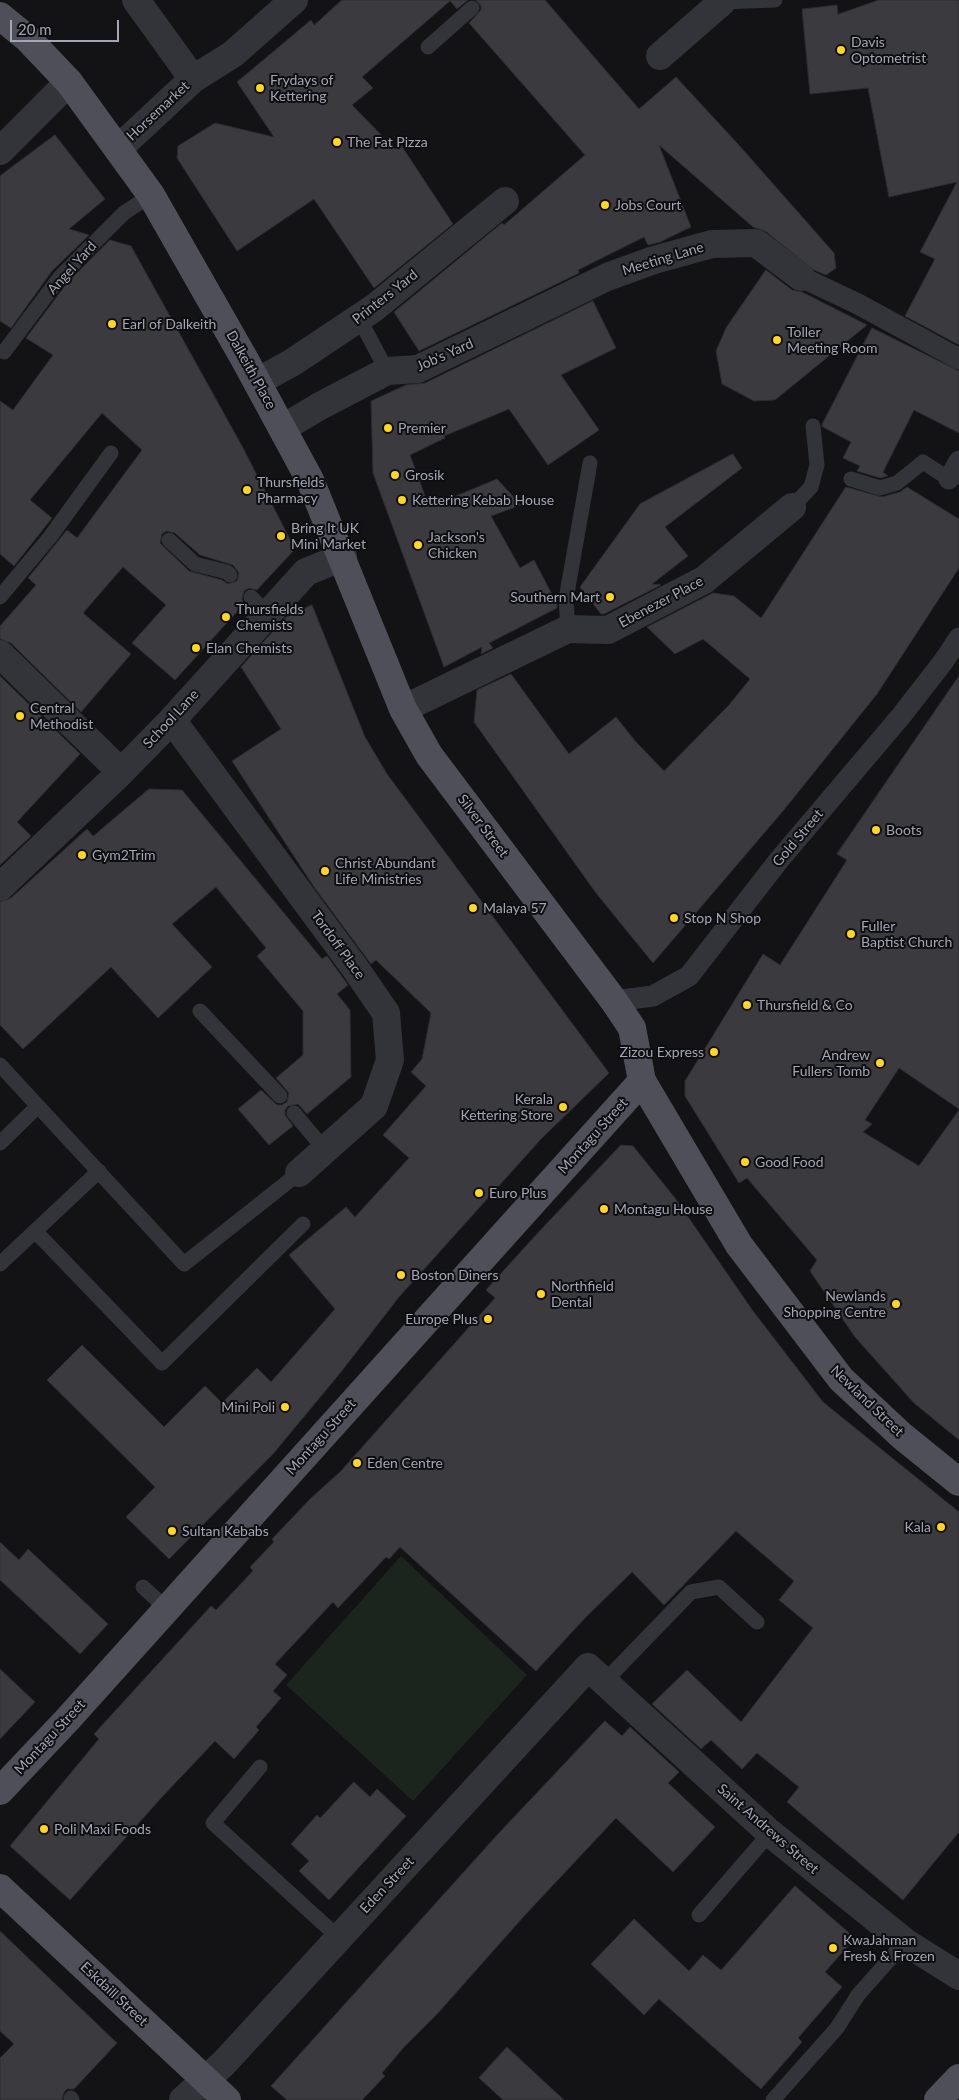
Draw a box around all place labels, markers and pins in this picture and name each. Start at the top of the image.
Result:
place label: Davis Optometrist [851,34,926,66]
marker: Davis Optometrist [835,44,847,56]
place label: Frydays of Kettering [270,72,333,104]
marker: Frydays of Kettering [254,82,266,94]
place label: The Fat Pizza [347,134,428,150]
marker: The Fat Pizza [331,136,343,148]
place label: Jobs Court [615,197,681,213]
marker: Jobs Court [599,199,611,211]
place label: Earl of Dalkeith [122,316,216,332]
marker: Earl of Dalkeith [106,318,118,330]
place label: Toller Meeting Room [787,324,878,357]
marker: Toller Meeting Room [771,334,783,346]
place label: Premier [398,420,446,436]
marker: Premier [382,422,394,434]
place label: Grosik [405,467,444,483]
marker: Grosik [389,469,401,481]
place label: Thursfields Pharmacy [257,474,324,507]
marker: Thursfields Pharmacy [241,484,253,496]
place label: Kettering Kebab House [412,492,554,508]
marker: Kettering Kebab House [396,494,408,506]
place label: Bring It UK Mini Market [291,520,366,552]
place label: Jackson's Chicken [428,529,485,562]
marker: Bring It UK Mini Market [275,530,287,542]
marker: Jackson's Chicken [412,539,424,551]
place label: Southern Mart [510,589,600,605]
marker: Southern Mart [604,591,616,603]
place label: Thursfields Chemists [236,601,303,634]
marker: Thursfields Chemists [220,611,232,623]
place label: Elan Chemists [206,640,292,656]
marker: Elan Chemists [190,642,202,654]
place label: Central Methodist [30,700,93,732]
marker: Central Methodist [14,710,26,722]
place label: Boots [886,822,922,838]
marker: Boots [870,824,882,836]
place label: Gym2Trim [92,847,156,863]
marker: Gym2Trim [76,849,88,861]
place label: Christ Abundant Life Ministries [335,855,436,888]
marker: Christ Abundant Life Ministries [319,865,331,877]
place label: Malaya 57 [483,900,547,916]
marker: Malaya 57 [467,902,479,914]
place label: Stop N Shop [684,910,761,926]
marker: Stop N Shop [668,912,680,924]
place label: Fuller Baptist Church [861,918,952,950]
marker: Fuller Baptist Church [845,928,857,940]
place label: Thursfield & Co [757,997,853,1013]
marker: Thursfield & Co [741,999,753,1011]
place label: Zizou Express [619,1044,704,1060]
marker: Zizou Express [708,1046,720,1058]
place label: Andrew Fullers Tomb [792,1047,870,1080]
marker: Andrew Fullers Tomb [874,1057,886,1069]
place label: Kerala Kettering Store [460,1091,553,1124]
marker: Kerala Kettering Store [557,1101,569,1113]
place label: Good Food [755,1154,823,1170]
marker: Good Food [739,1156,751,1168]
place label: Euro Plus [489,1185,546,1201]
marker: Euro Plus [473,1187,485,1199]
place label: Montagu House [614,1201,713,1217]
marker: Montagu House [598,1203,610,1215]
place label: Boston Diners [411,1267,498,1283]
marker: Boston Diners [395,1269,407,1281]
place label: Northfield Dental [551,1278,614,1310]
marker: Northfield Dental [535,1288,547,1300]
place label: Newlands Shopping Centre [784,1288,886,1320]
marker: Newlands Shopping Centre [890,1298,902,1310]
place label: Europe Plus [405,1311,478,1327]
marker: Europe Plus [482,1313,494,1325]
place label: Mini Poli [221,1399,275,1415]
marker: Mini Poli [279,1401,291,1413]
place label: Eden Centre [367,1455,443,1471]
marker: Eden Centre [351,1457,363,1469]
place label: Kala [905,1519,931,1535]
marker: Kala [935,1521,947,1533]
place label: Sultan Kebabs [182,1523,269,1539]
marker: Sultan Kebabs [166,1525,178,1537]
place label: Poli Maxi Foods [54,1821,151,1837]
marker: Poli Maxi Foods [38,1823,50,1835]
place label: KwaJahman Fresh & Frozen [843,1932,935,1964]
marker: KwaJahman Fresh & Frozen [827,1942,839,1954]

